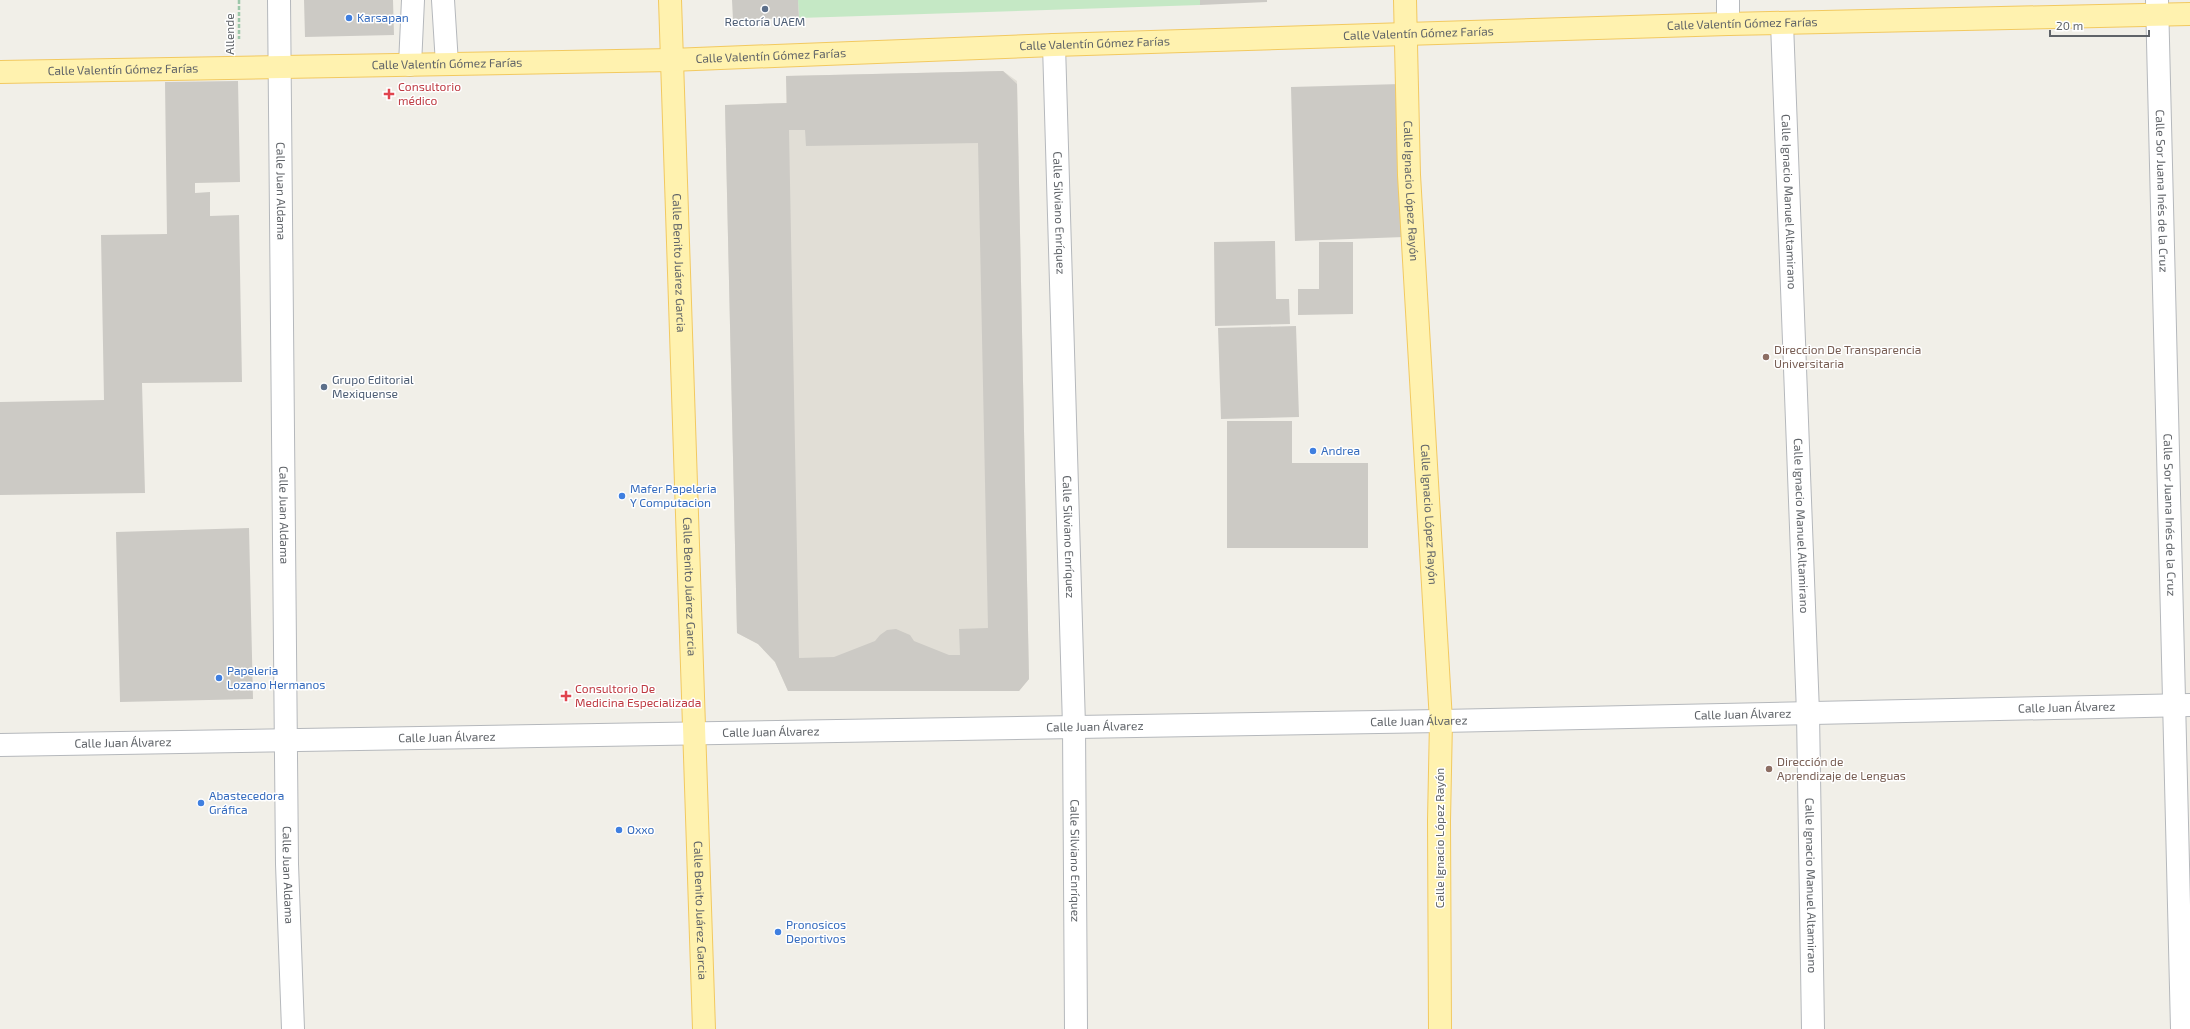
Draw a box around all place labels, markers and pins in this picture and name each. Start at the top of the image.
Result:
marker: Rectoría UAEM [760,4,770,14]
place label: Karsapan [357,10,409,24]
marker: Karsapan [344,13,354,23]
place label: Rectoría UAEM [725,14,805,28]
place label: Consultorio médico [398,79,461,107]
marker: Consultorio médico [383,88,395,100]
place label: Direccion De Transparencia Universitaria [1774,342,1921,370]
marker: Direccion De Transparencia Universitaria [1761,352,1771,362]
place label: Grupo Editorial Mexiquense [332,372,414,400]
marker: Grupo Editorial Mexiquense [319,382,329,392]
place label: Andrea [1321,443,1360,457]
marker: Andrea [1308,446,1318,456]
place label: Mafer Papeleria Y Computacion [630,481,717,509]
marker: Mafer Papeleria Y Computacion [617,491,627,501]
place label: Papeleria Lozano Hermanos [227,663,325,691]
marker: Papeleria Lozano Hermanos [214,673,224,683]
place label: Consultorio De Medicina Especializada [575,681,701,709]
marker: Consultorio De Medicina Especializada [560,690,572,702]
place label: Dirección de Aprendizaje de Lenguas [1777,754,1906,783]
marker: Dirección de Aprendizaje de Lenguas [1764,764,1774,774]
place label: Abastecedora Gráfica [209,788,284,816]
marker: Abastecedora Gráfica [196,798,206,808]
place label: Oxxo [627,822,655,836]
marker: Oxxo [614,825,624,835]
place label: Pronosicos Deportivos [786,917,846,945]
marker: Pronosicos Deportivos [773,927,783,937]

